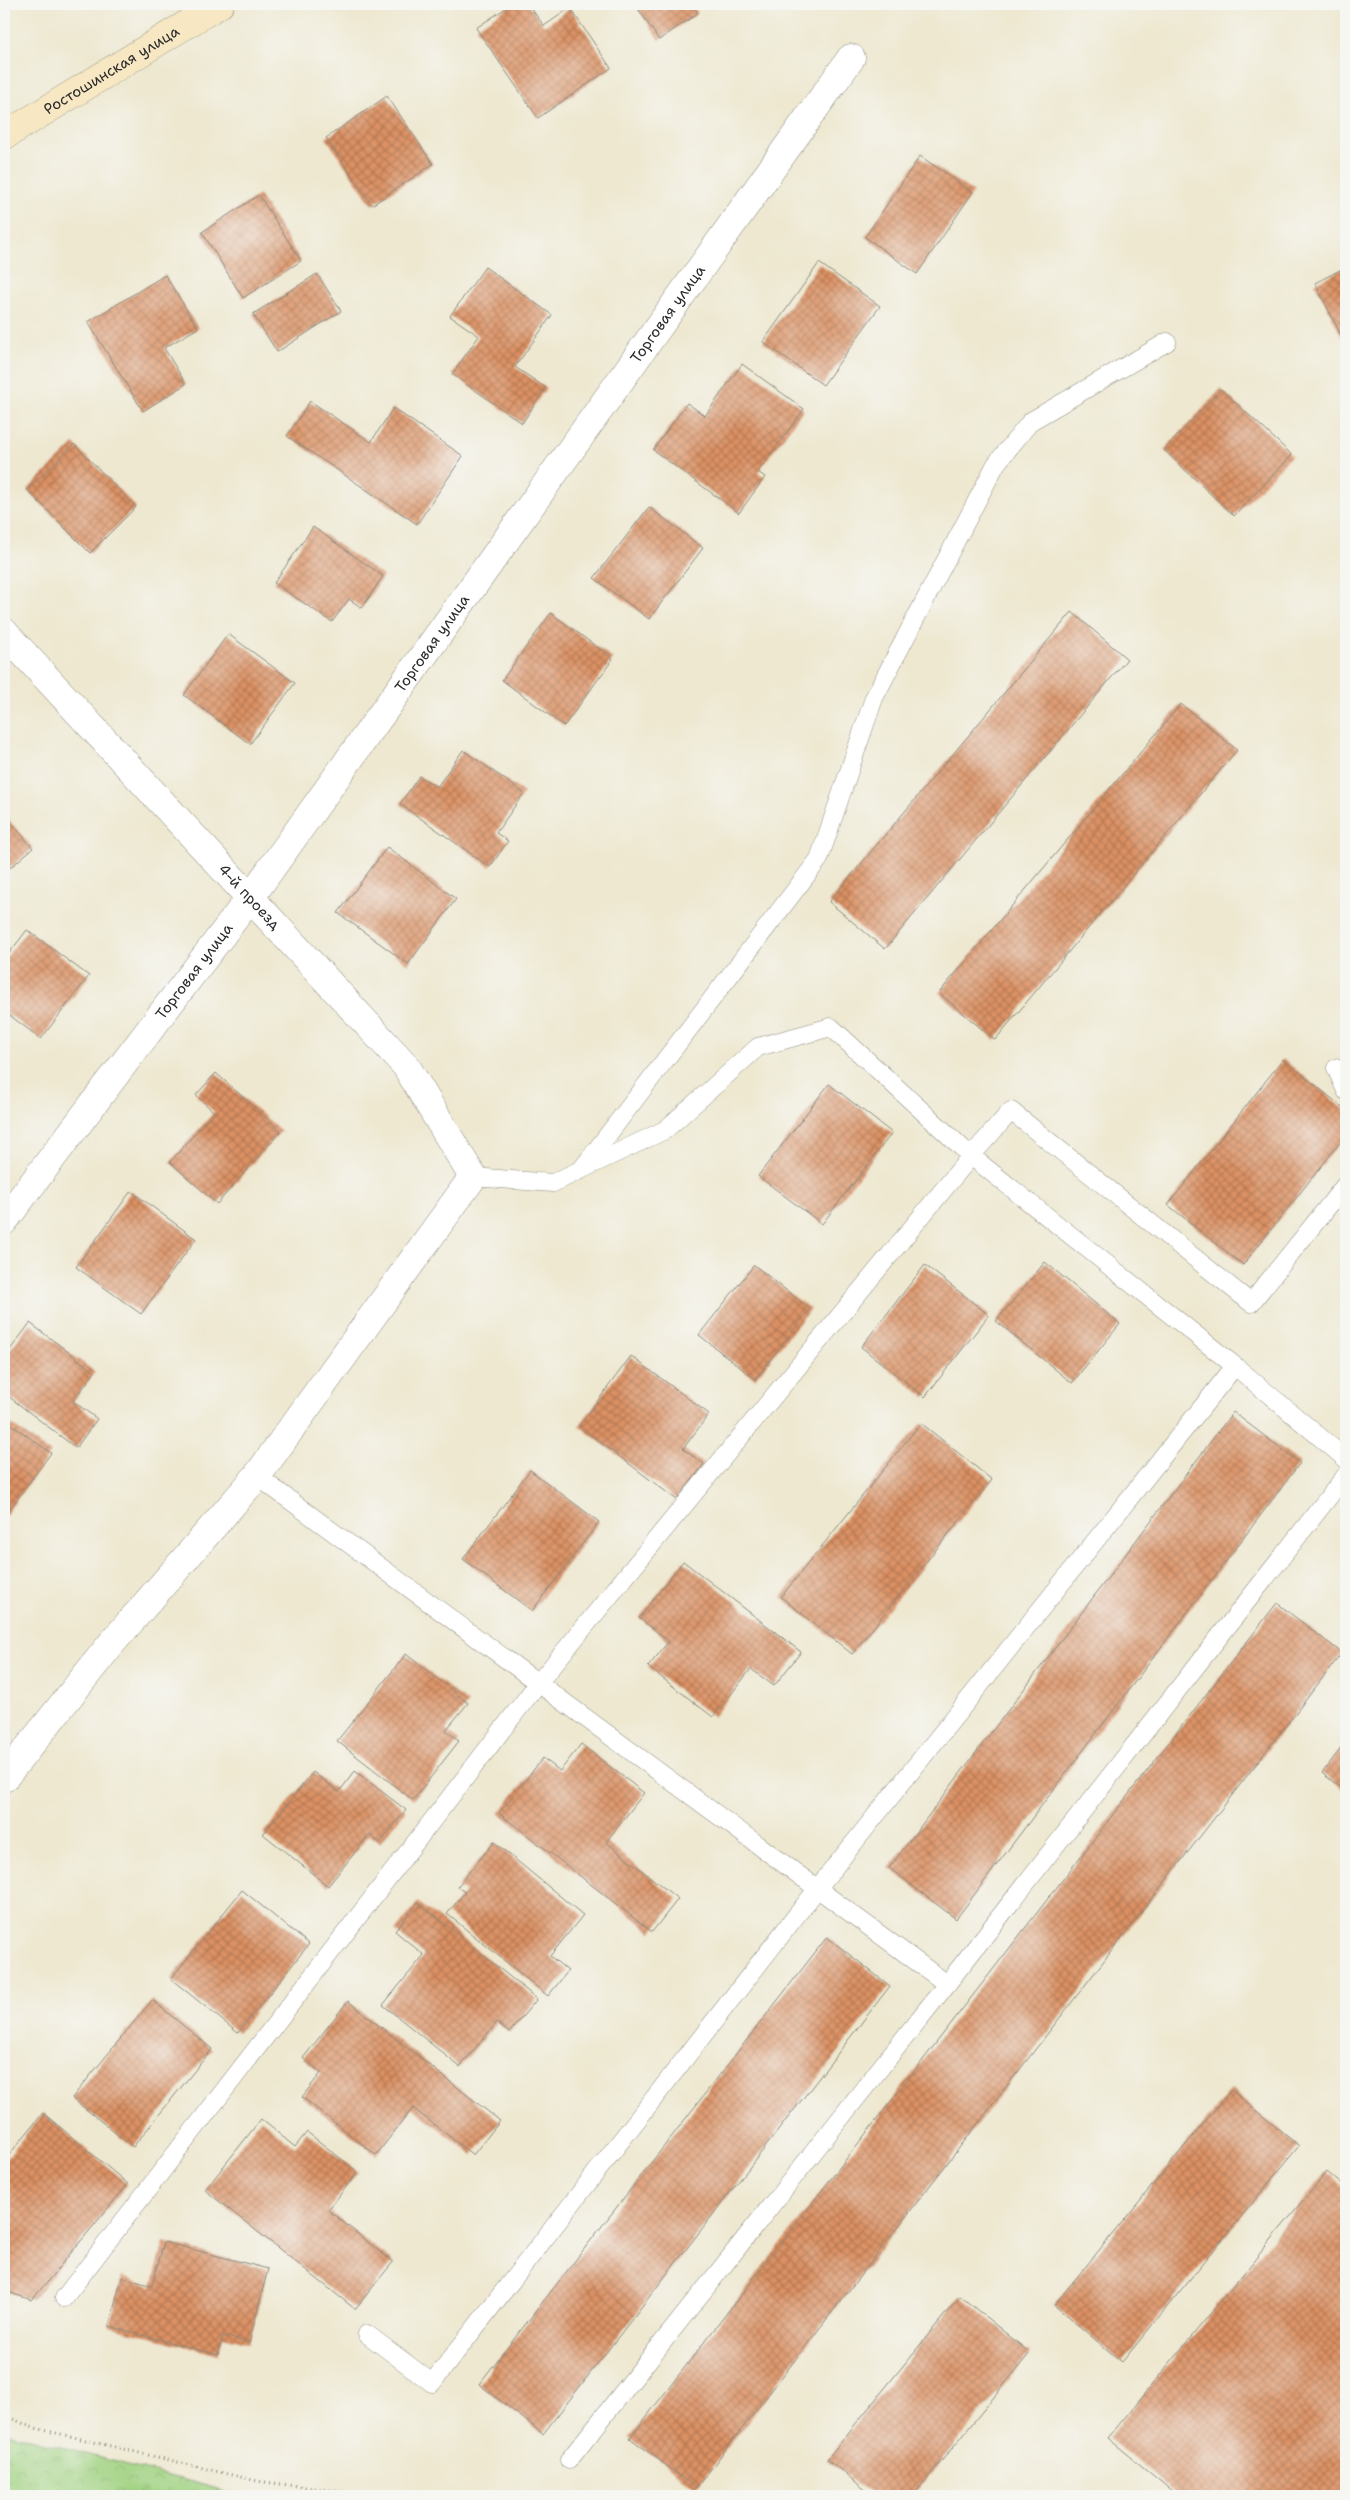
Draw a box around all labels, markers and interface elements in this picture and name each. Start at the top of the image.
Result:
street label: Ростошинская улица [40,21,184,119]
street label: Торговая улица [626,261,710,367]
street label: Торговая улица [390,590,474,696]
street label: 4-й проезд [214,860,285,934]
street label: Торговая улица [151,918,238,1023]

